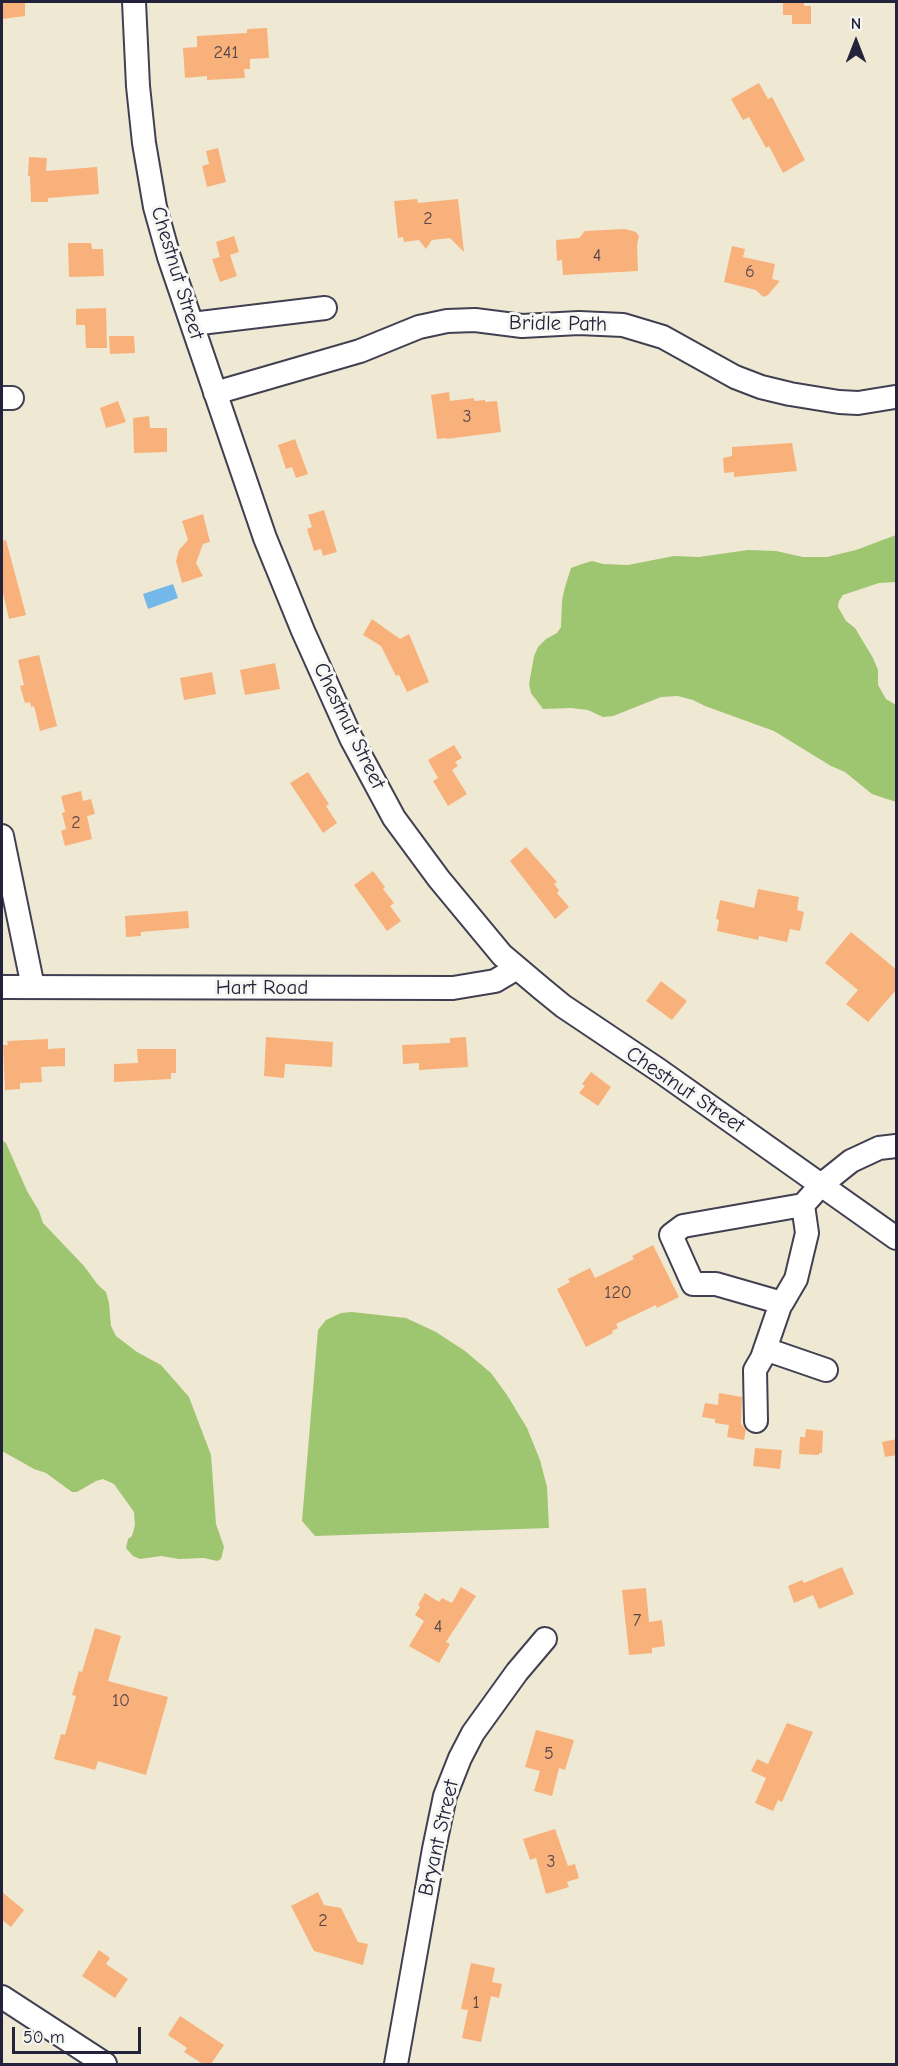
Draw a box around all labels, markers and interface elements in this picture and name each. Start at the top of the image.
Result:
north arrow [826,12,886,72]
text: N [851,15,861,33]
house number: 241 [213,42,239,64]
street label: Chestnut Street [145,204,209,342]
house number: 2 [423,208,433,230]
house number: 4 [593,245,601,267]
house number: 6 [745,261,755,283]
street label: Bridle Path [509,311,607,337]
house number: 3 [462,406,472,428]
street label: Chestnut Street [308,659,390,793]
house number: 2 [71,812,81,834]
street label: Hart Road [216,975,308,1001]
street label: Chestnut Street [621,1041,749,1139]
house number: 120 [604,1282,632,1304]
house number: 7 [633,1610,641,1632]
house number: 4 [434,1616,442,1638]
house number: 10 [112,1690,130,1712]
house number: 5 [544,1743,554,1765]
street label: Bryant Street [413,1777,465,1899]
house number: 3 [546,1851,556,1873]
house number: 2 [318,1910,328,1932]
house number: 1 [472,1992,480,2014]
scale bar [15,2015,144,2053]
text: 50 m [23,2027,65,2048]

